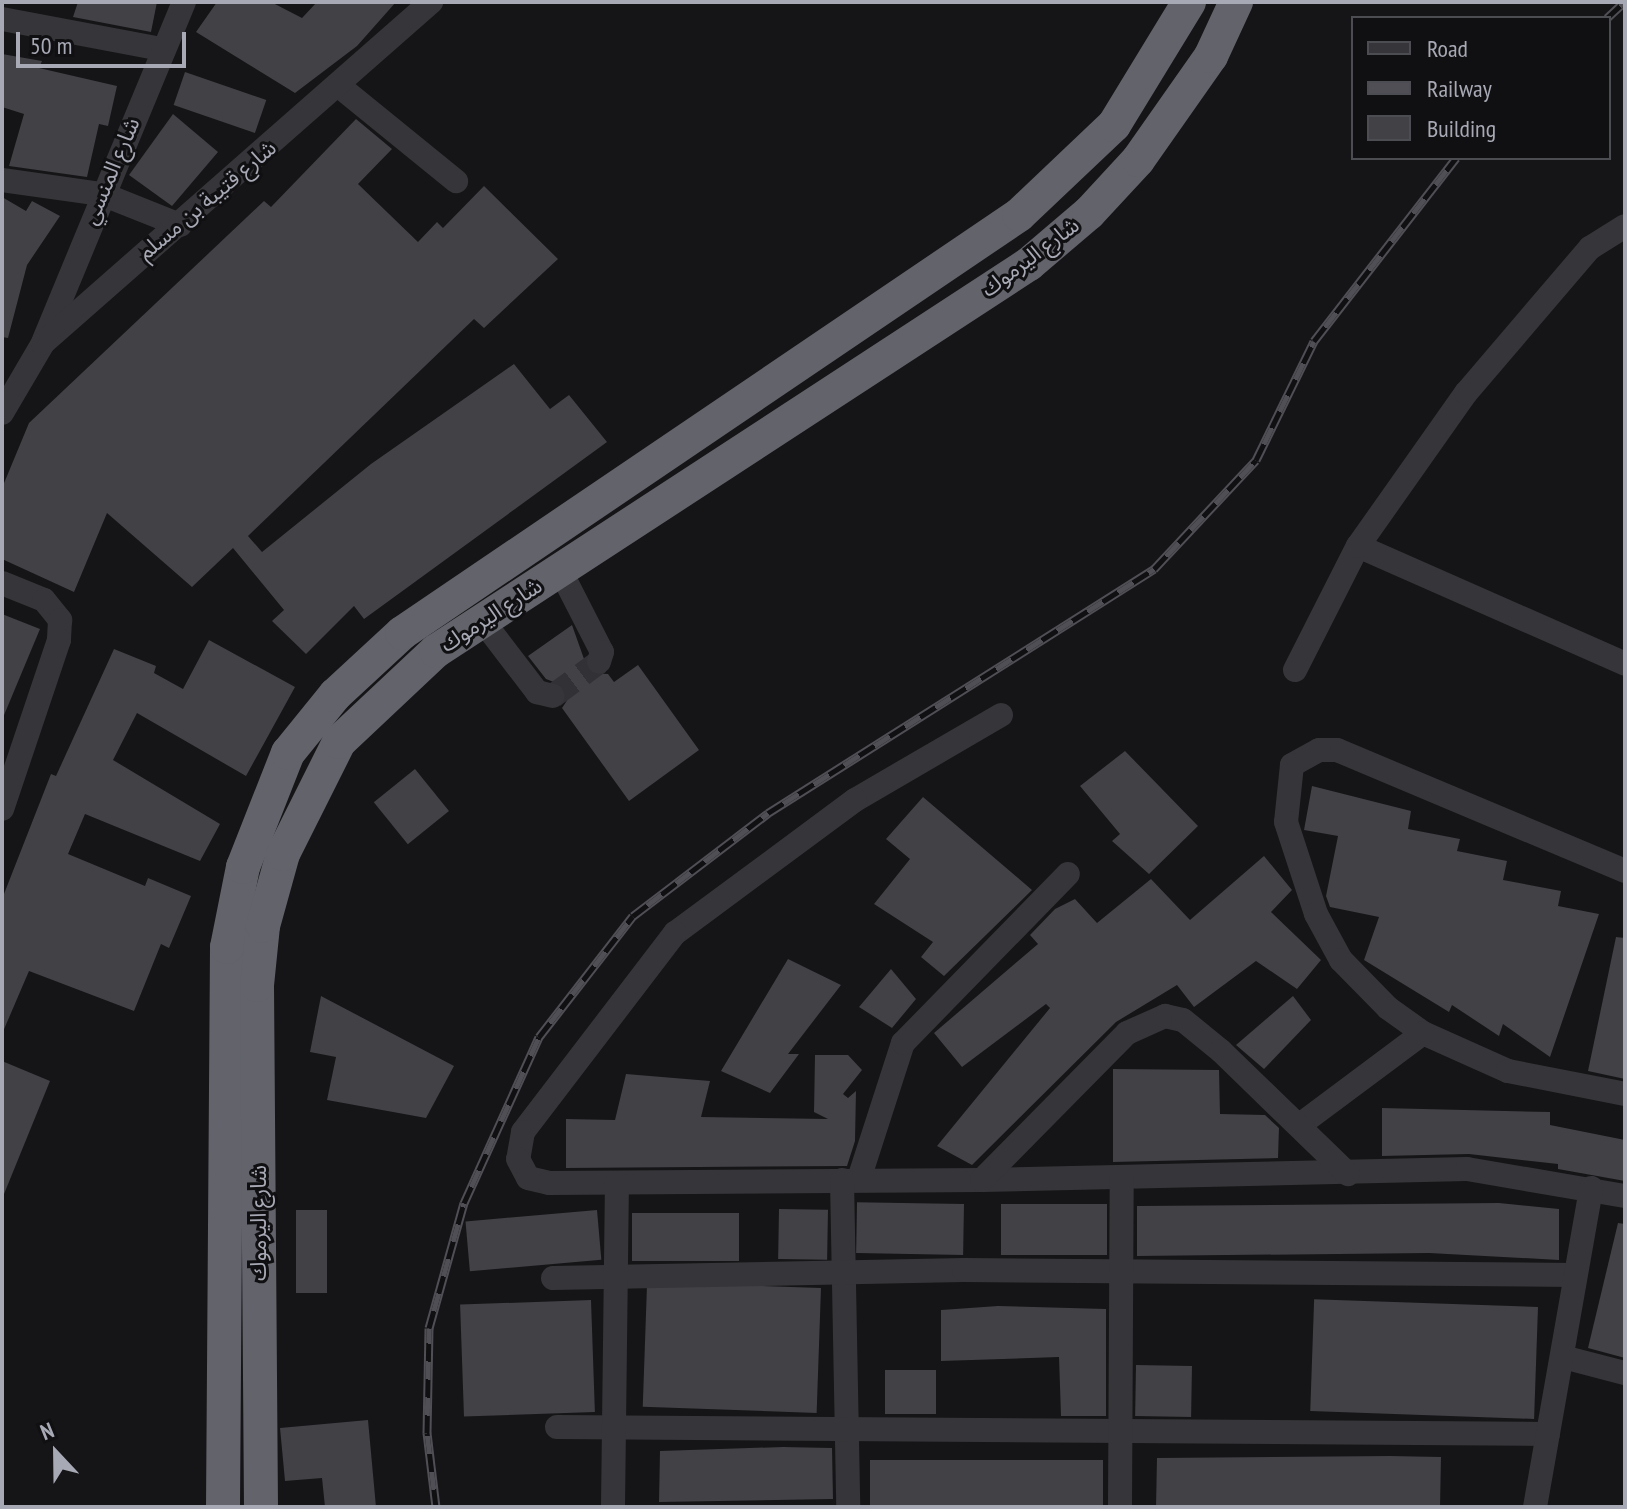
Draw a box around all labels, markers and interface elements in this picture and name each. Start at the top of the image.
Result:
scale bar [20,16,190,66]
legend [1351,16,1611,160]
text: 50 m [30,30,72,61]
text: Road [1427,33,1468,64]
text: Railway [1427,73,1492,104]
text: Building [1427,113,1496,144]
street label: شارع المنسي [77,114,145,228]
street label: شارع قتيبة بن مسلم [132,134,282,266]
street label: شارع اليرموك [976,212,1084,302]
street label: شارع اليرموك [435,572,547,658]
street label: شارع اليرموك [246,1165,272,1281]
north arrow [16,1413,96,1493]
text: N [36,1416,58,1446]

